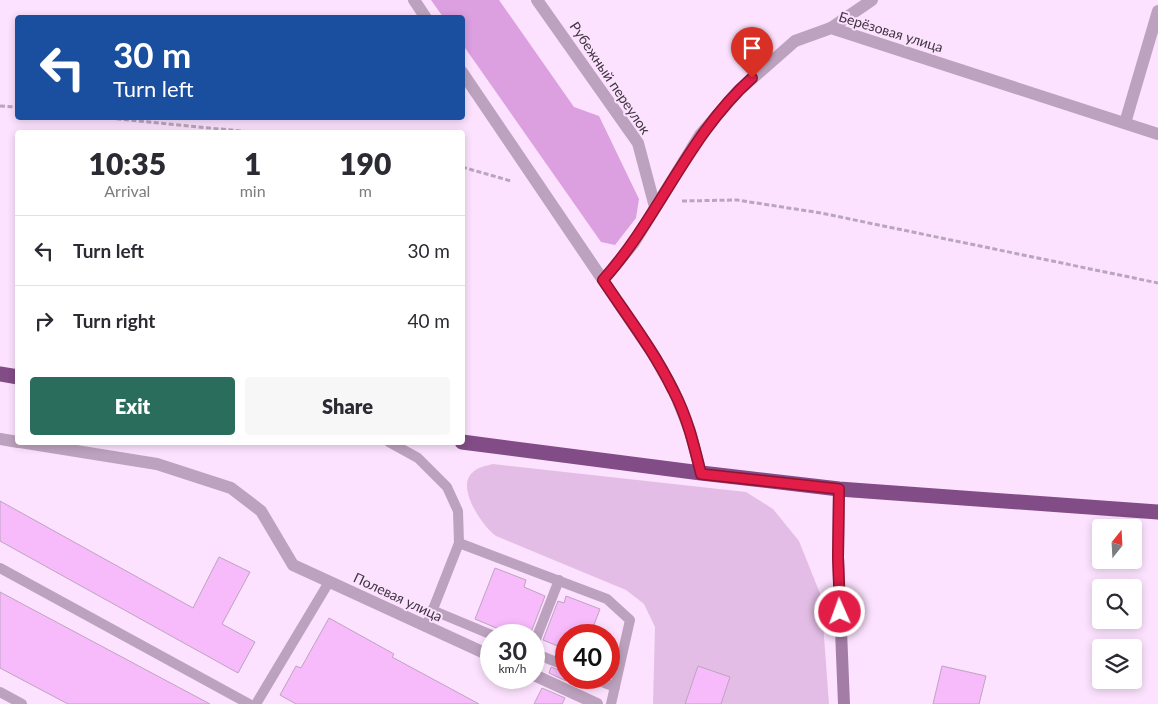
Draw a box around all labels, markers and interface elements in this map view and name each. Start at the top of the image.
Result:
street label: Берёзовая улица [837,8,945,55]
street label: Рубежный переулок [566,18,655,138]
pin [731,27,773,78]
text: 30 m [113,33,191,75]
icon: arrive [738,34,766,62]
icon: left [30,35,95,100]
text: Turn left [113,75,194,102]
text: 10:35 [89,145,166,181]
text: 1 [244,145,261,181]
text: 190 [339,145,391,181]
text: Arrival [104,181,150,200]
text: min [240,181,266,200]
text: m [359,181,372,200]
icon: left [30,237,58,265]
text: Turn left [73,239,144,262]
text: 30 m [407,239,450,262]
icon: right [30,307,58,335]
text: Turn right [73,309,155,332]
text: 40 m [407,309,450,332]
button: Exit [30,377,235,435]
button: Share [245,377,450,435]
north arrow [1092,519,1142,569]
map controls [1092,519,1142,689]
street label: Полевая улица [351,569,445,625]
button: search [1092,579,1142,629]
position arrow [813,585,865,637]
speed limit sign: 40 [555,624,620,689]
text: 30 [498,635,527,665]
button: layers [1092,639,1142,689]
text: km/h [498,661,527,676]

